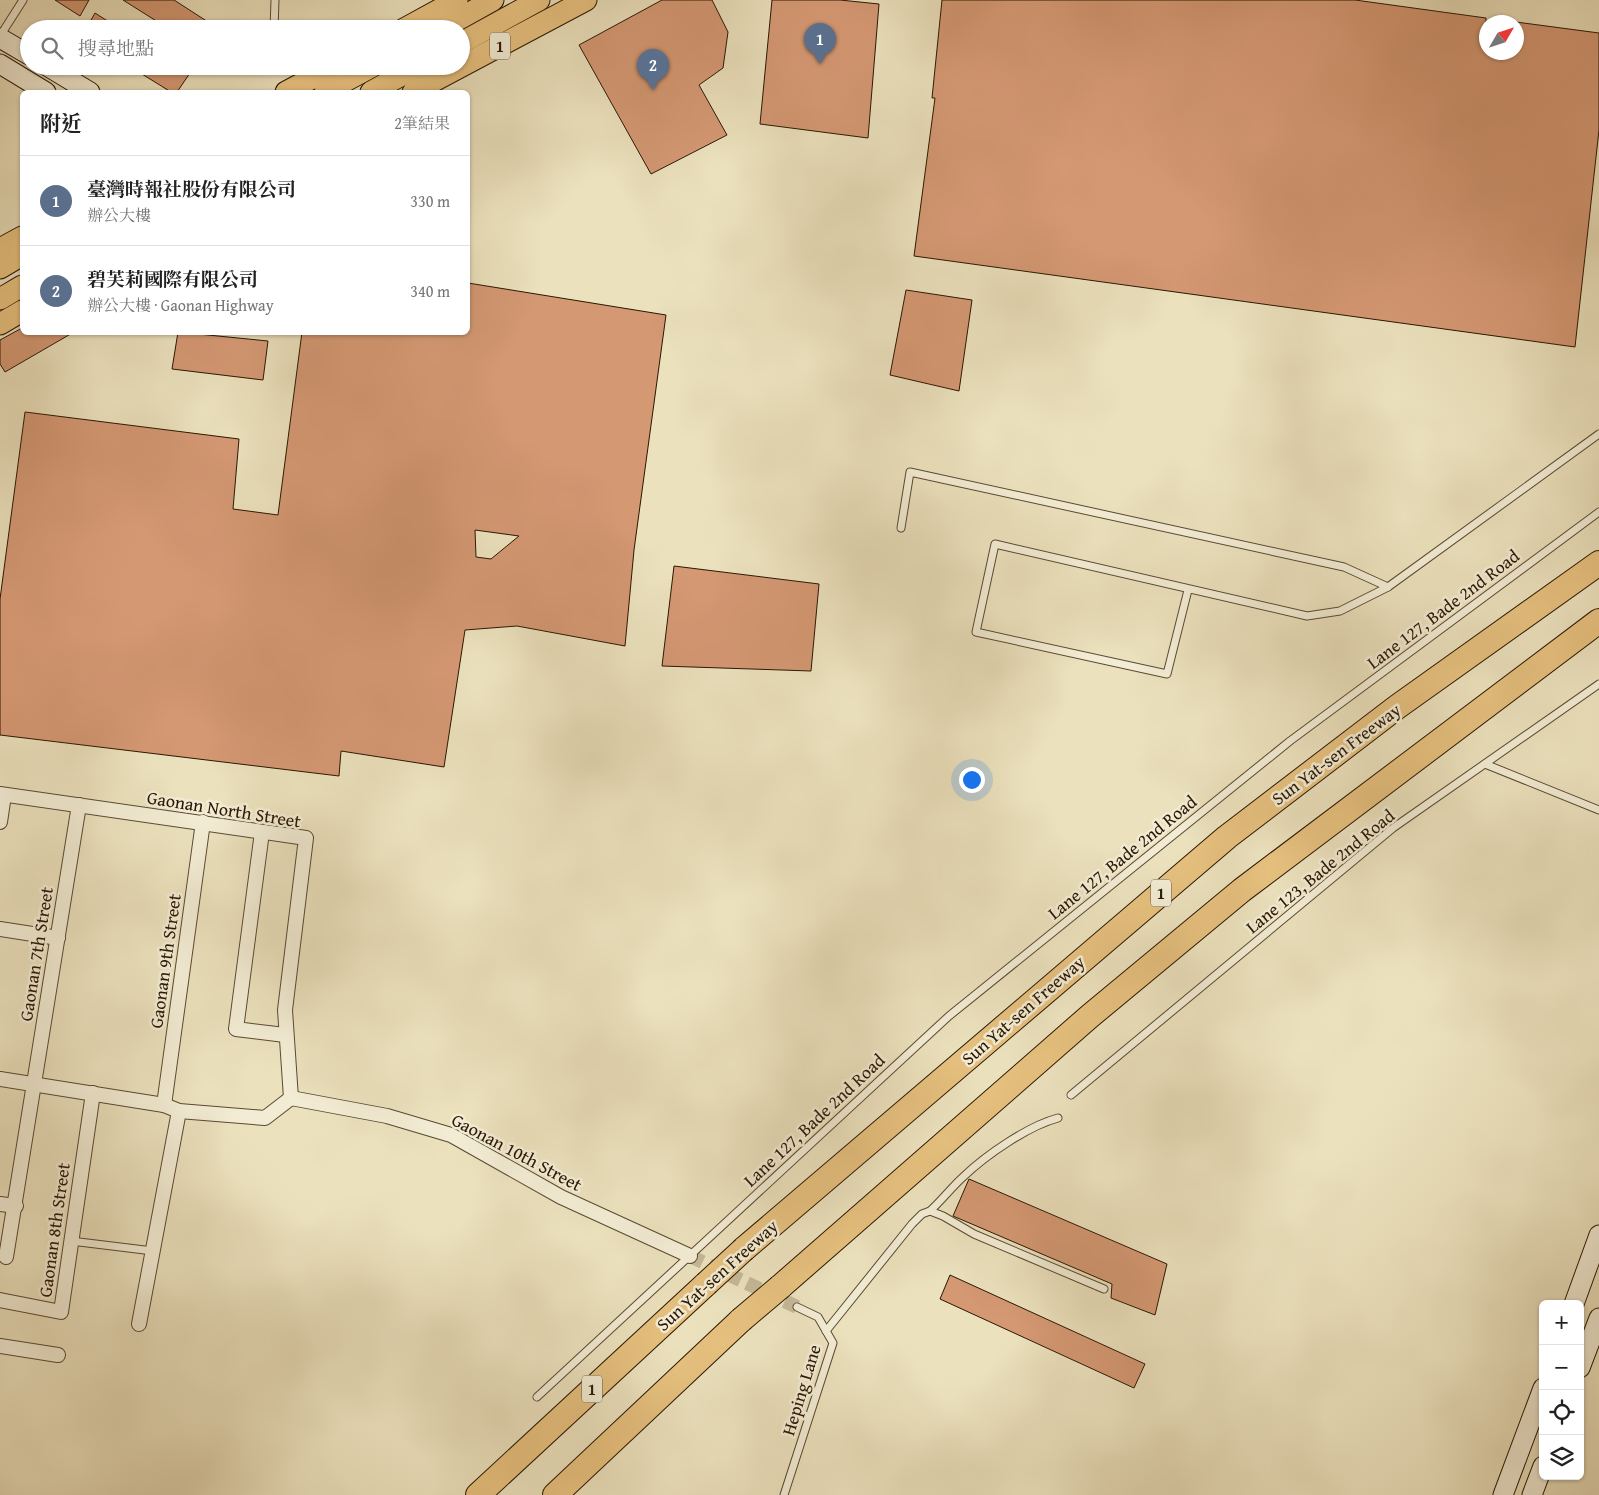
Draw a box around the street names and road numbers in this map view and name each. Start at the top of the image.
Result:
road number: 1 [490,32,510,59]
street label: Lane 127, Bade 2nd Road [1361,542,1525,675]
street label: Sun Yat-sen Freeway [1266,696,1406,812]
street label: Gaonan North Street [145,784,303,835]
street label: Lane 127, Bade 2nd Road [1043,790,1201,924]
street label: Lane 123, Bade 2nd Road [1240,802,1401,940]
road number: 1 [1151,880,1171,906]
street label: Gaonan 7th Street [12,884,60,1023]
street label: Gaonan 9th Street [142,891,188,1030]
street label: Sun Yat-sen Freeway [955,949,1091,1071]
street label: Lane 127, Bade 2nd Road [737,1047,891,1193]
street label: Gaonan 10th Street [447,1106,588,1198]
street label: Gaonan 8th Street [31,1160,77,1299]
street label: Sun Yat-sen Freeway [650,1213,784,1337]
street label: Heping Lane [774,1341,828,1439]
road number: 1 [582,1376,602,1402]

